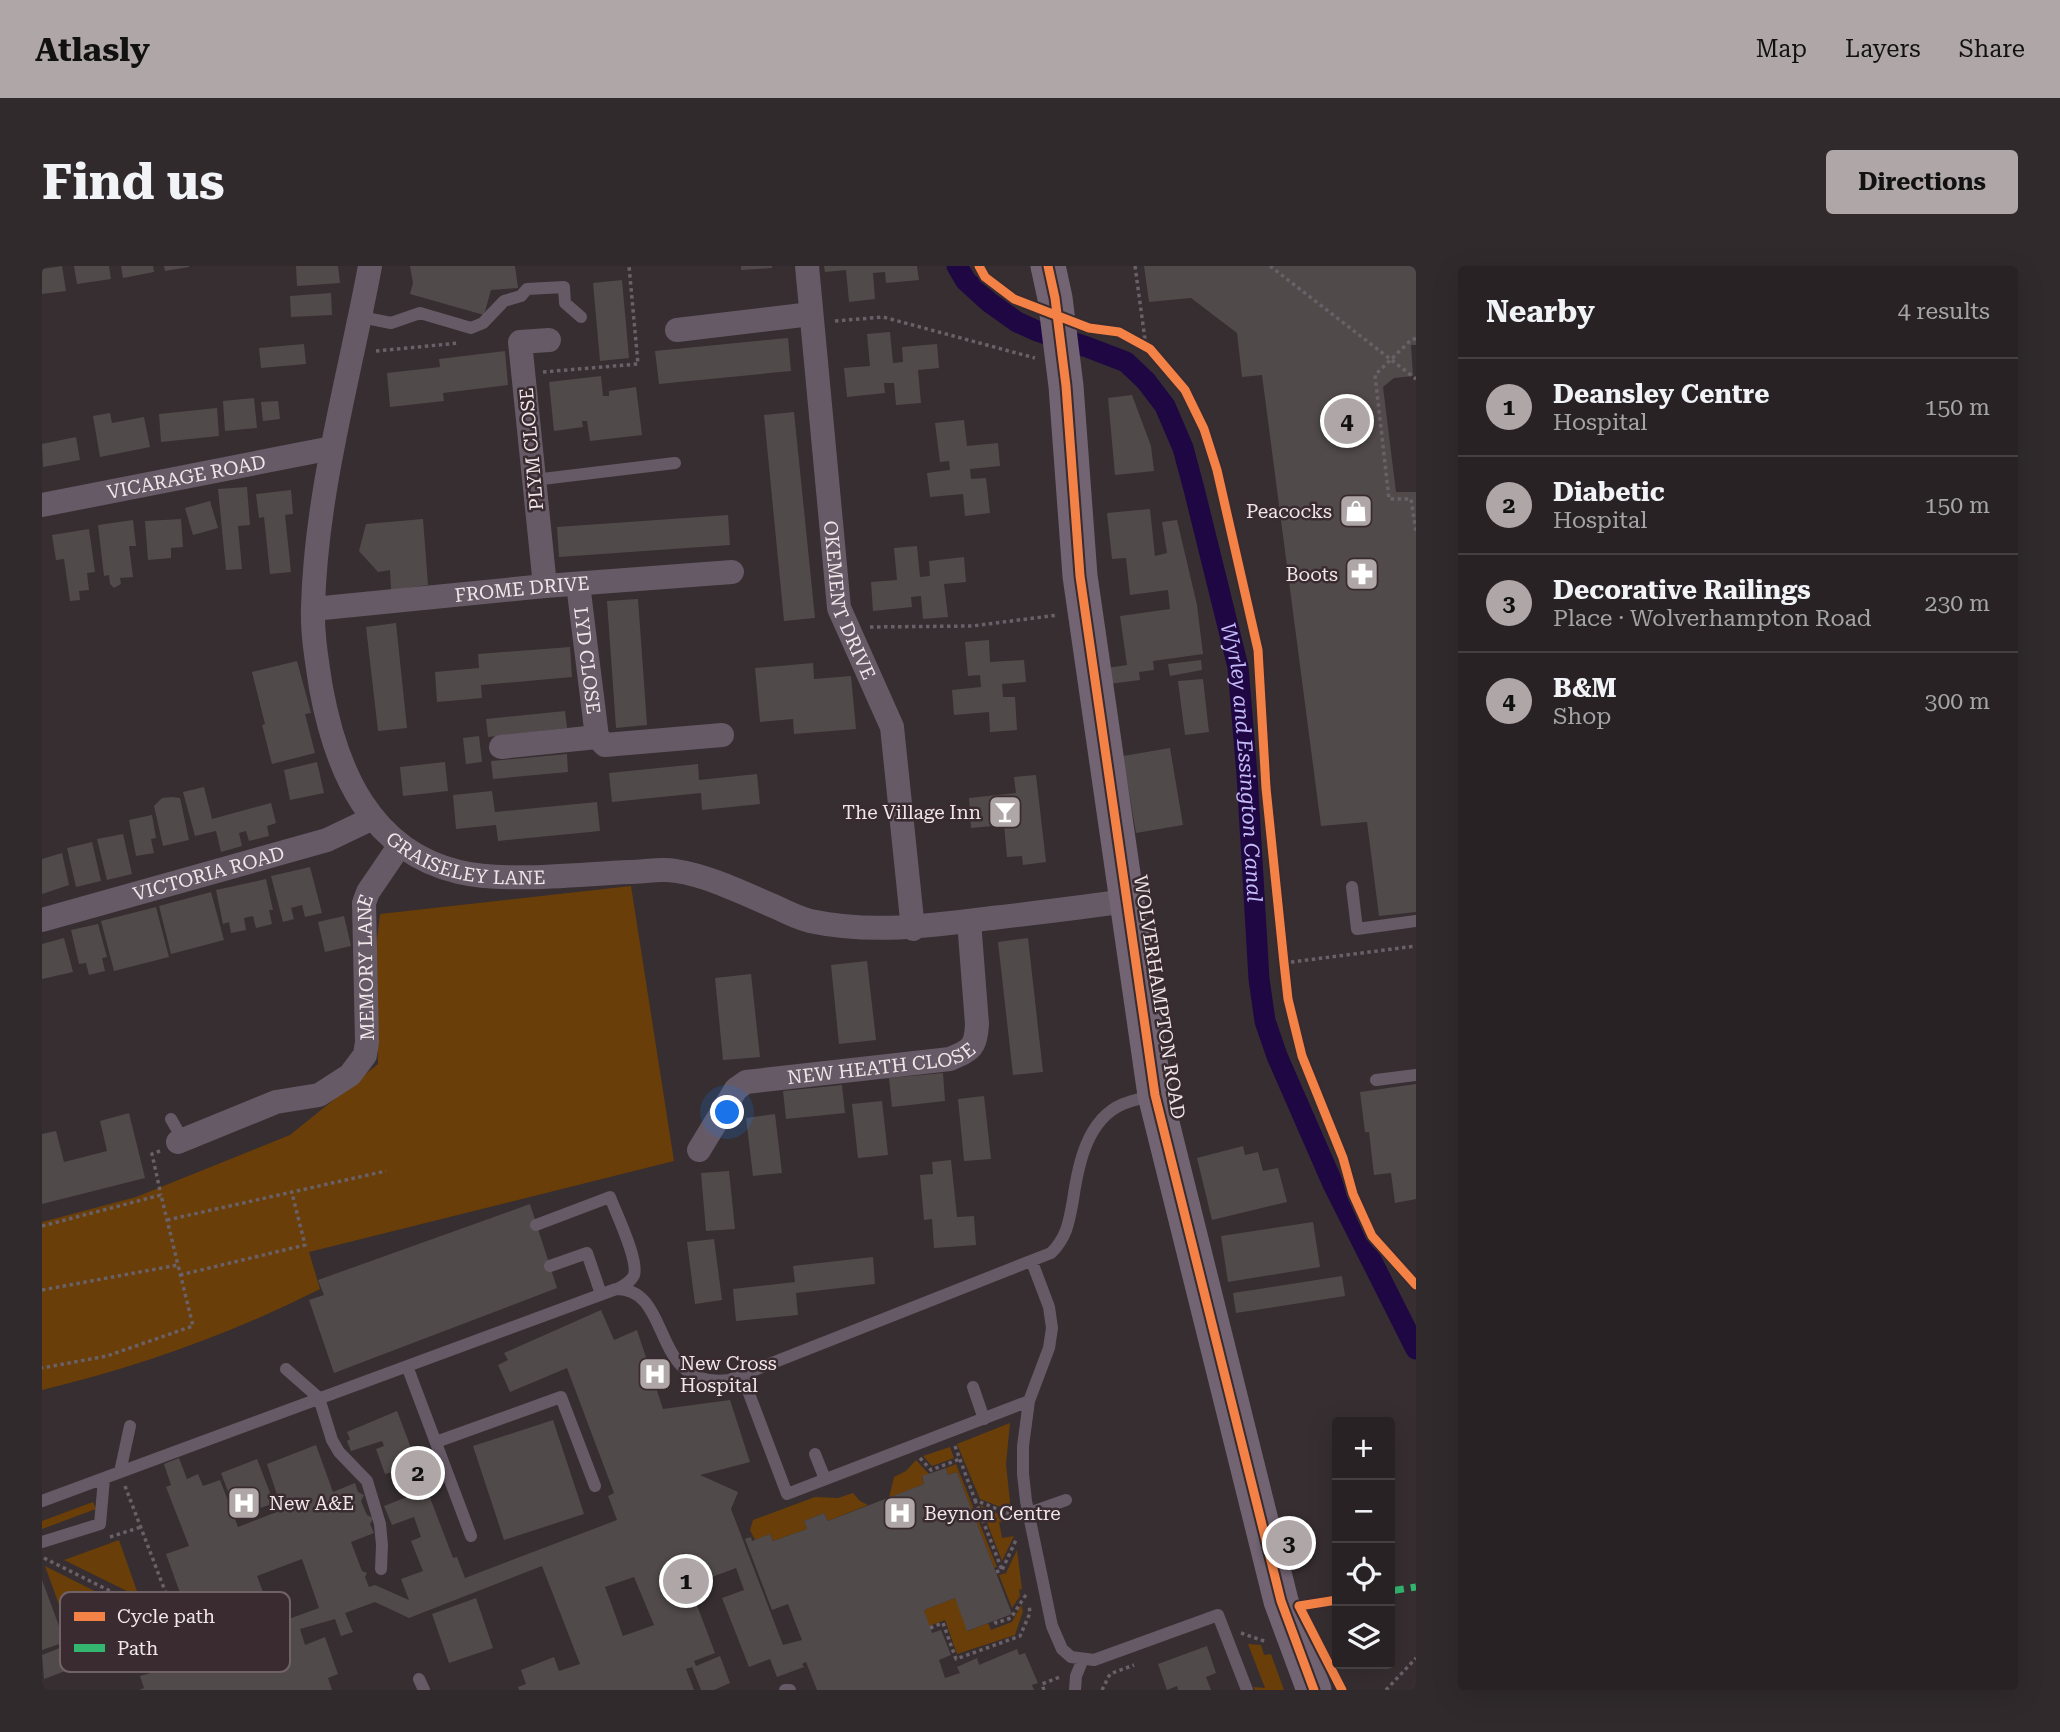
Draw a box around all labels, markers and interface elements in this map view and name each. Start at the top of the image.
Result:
text: Atlasly [35,30,150,69]
text: Map [1756,35,1807,63]
text: Layers [1845,35,1921,63]
text: Share [1959,35,2025,63]
button: Directions [1826,150,2018,214]
text: Find us [42,154,225,211]
text: Nearby [1486,294,1595,329]
text: 4 results [1898,298,1990,325]
text: Deansley Centre [1553,379,1770,409]
street label: PLYM CLOSE [515,387,548,511]
text: 1 [1503,394,1515,421]
text: 150 m [1925,394,1990,421]
pin: 4 [1324,395,1370,447]
text: Hospital [1553,409,1647,436]
street label: VICARAGE ROAD [105,450,268,504]
text: Diabetic [1553,477,1665,507]
shop icon: Peacocks [1337,492,1375,530]
text: 2 [1503,492,1515,519]
text: 150 m [1925,492,1990,519]
place label: Peacocks [1246,500,1332,523]
text: Hospital [1553,507,1647,534]
street label: OKEMENT DRIVE [819,520,880,683]
pharmacy icon: Boots [1343,555,1381,593]
place label: Boots [1286,563,1338,586]
street label: FROME DRIVE [454,572,590,607]
text: Decorative Railings [1553,575,1811,605]
text: 3 [1503,590,1515,617]
text: 230 m [1925,590,1990,617]
text: Place · Wolverhampton Road [1553,605,1871,632]
street label: LYD CLOSE [569,606,605,715]
water label: Wyrley and Essington Canal [1215,620,1266,903]
text: B&M [1553,673,1617,703]
text: 4 [1503,688,1515,715]
text: 300 m [1925,688,1990,715]
text: Shop [1553,703,1611,730]
bar icon: The Village Inn [986,793,1024,831]
place label: The Village Inn [842,801,981,824]
street label: GRAISELEY LANE [381,827,546,889]
street label: VICTORIA ROAD [130,842,287,906]
street label: WOLVERHAMPTON ROAD [1129,873,1190,1121]
street label: MEMORY LANE [352,891,379,1041]
street label: NEW HEATH CLOSE [786,1038,980,1089]
your location [710,1095,744,1129]
place label: New Cross Hospital [680,1352,777,1397]
hospital icon: New Cross Hospital [636,1355,674,1393]
map controls [1332,1417,1395,1669]
button: + [1332,1417,1395,1480]
pin: 2 [395,1447,441,1499]
button: − [1332,1480,1395,1543]
hospital icon: New A&E [225,1484,263,1522]
place label: New A&E [269,1492,354,1515]
hospital icon: Beynon Centre [881,1494,919,1532]
place label: Beynon Centre [924,1502,1061,1525]
pin: 3 [1266,1517,1312,1569]
button: locate [1332,1543,1395,1606]
pin: 1 [663,1555,709,1607]
legend [60,1592,290,1672]
text: Cycle path [117,1605,215,1628]
button: layers [1332,1606,1395,1669]
text: Path [117,1637,158,1660]

